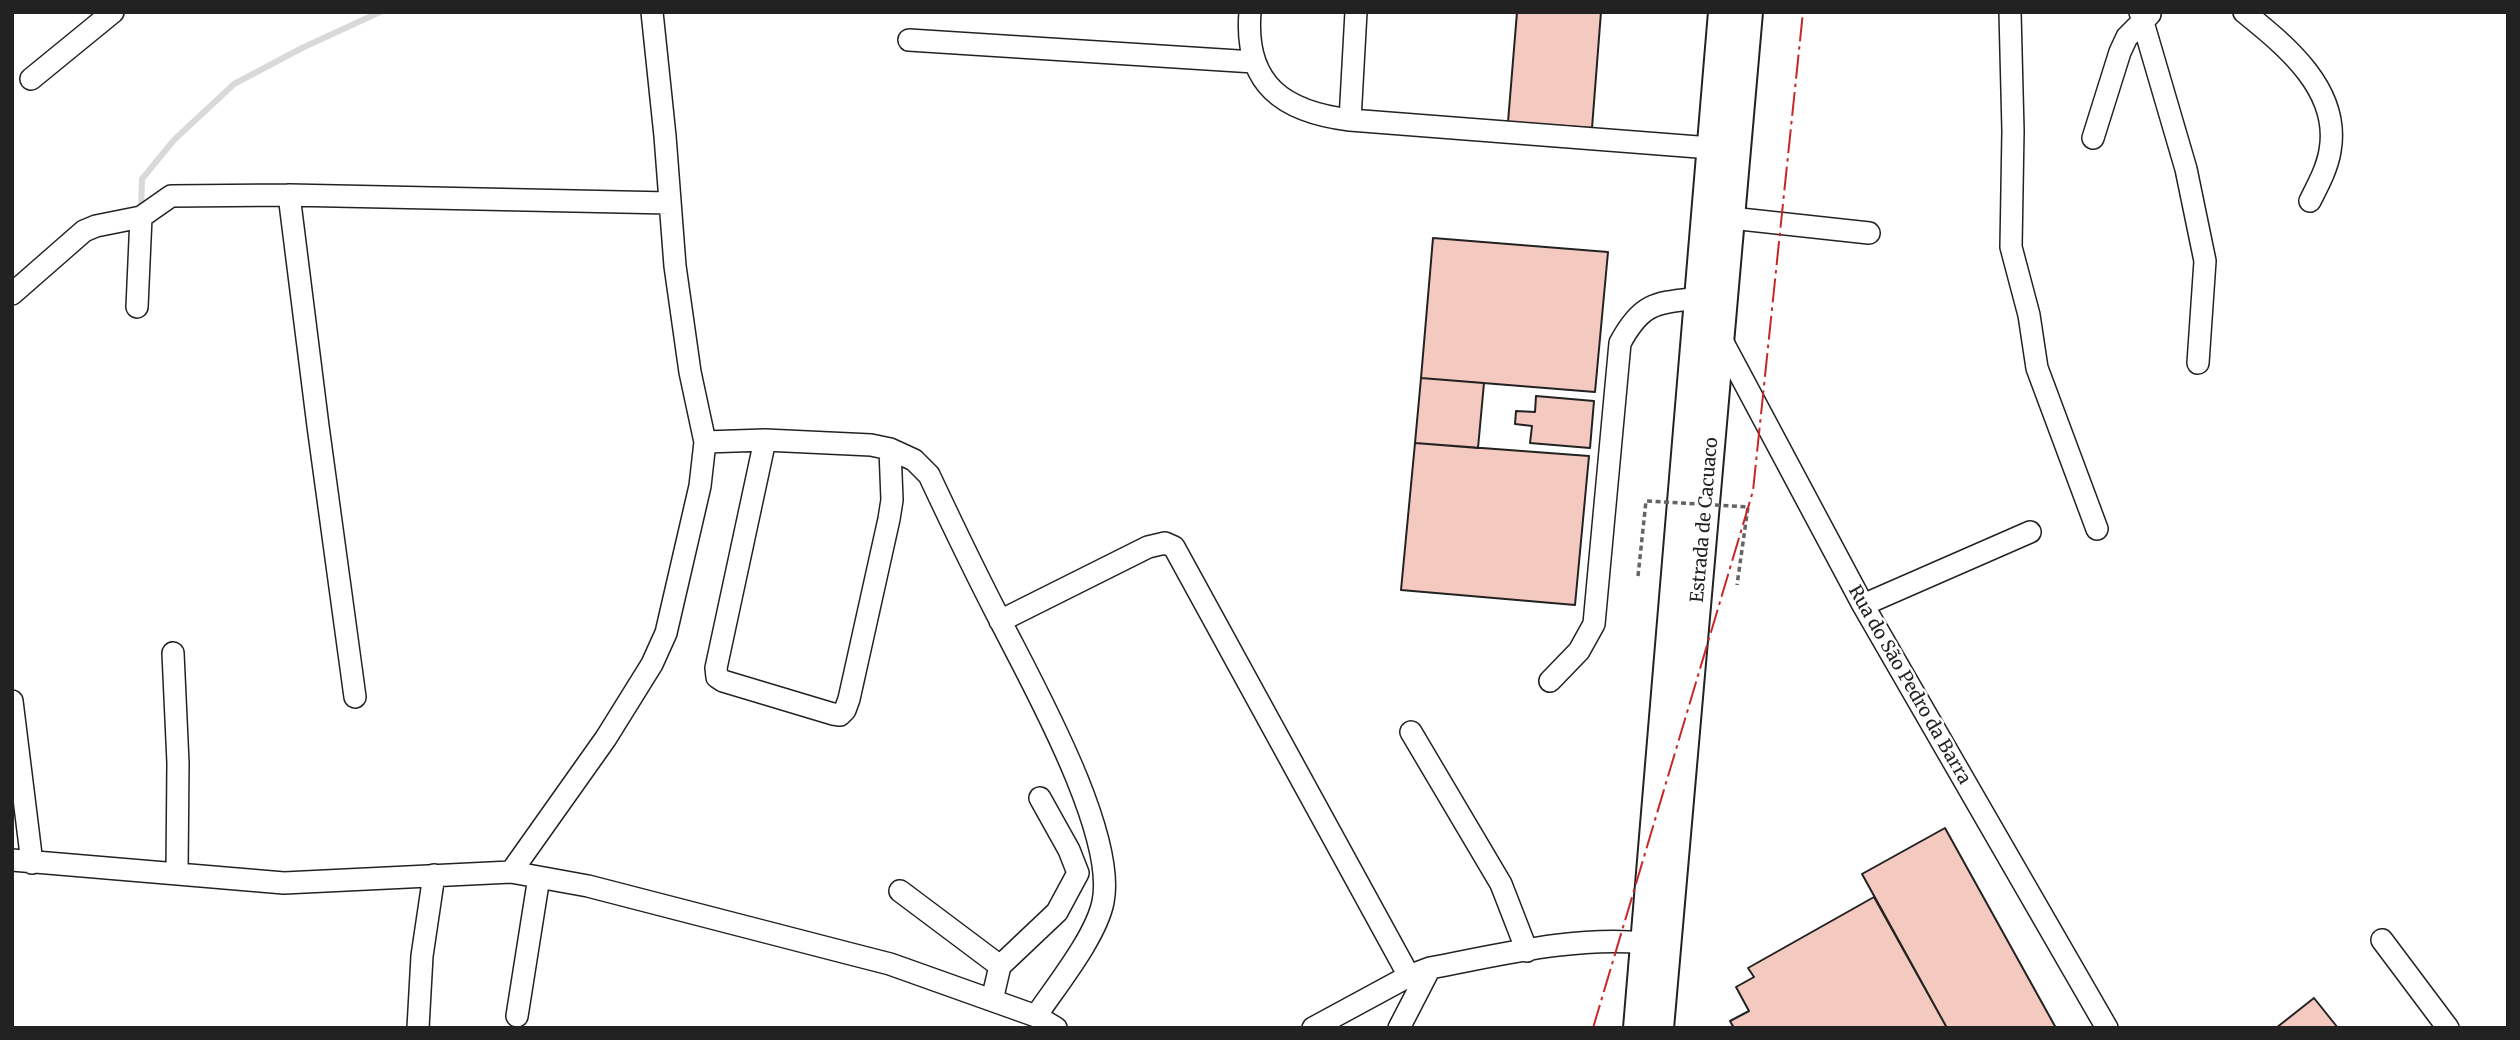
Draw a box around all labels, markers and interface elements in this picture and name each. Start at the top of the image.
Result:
street label: Estrada de Cacuaco [1687,436,1723,604]
street label: Rua do São Pedro da Barra [1843,582,1975,788]

